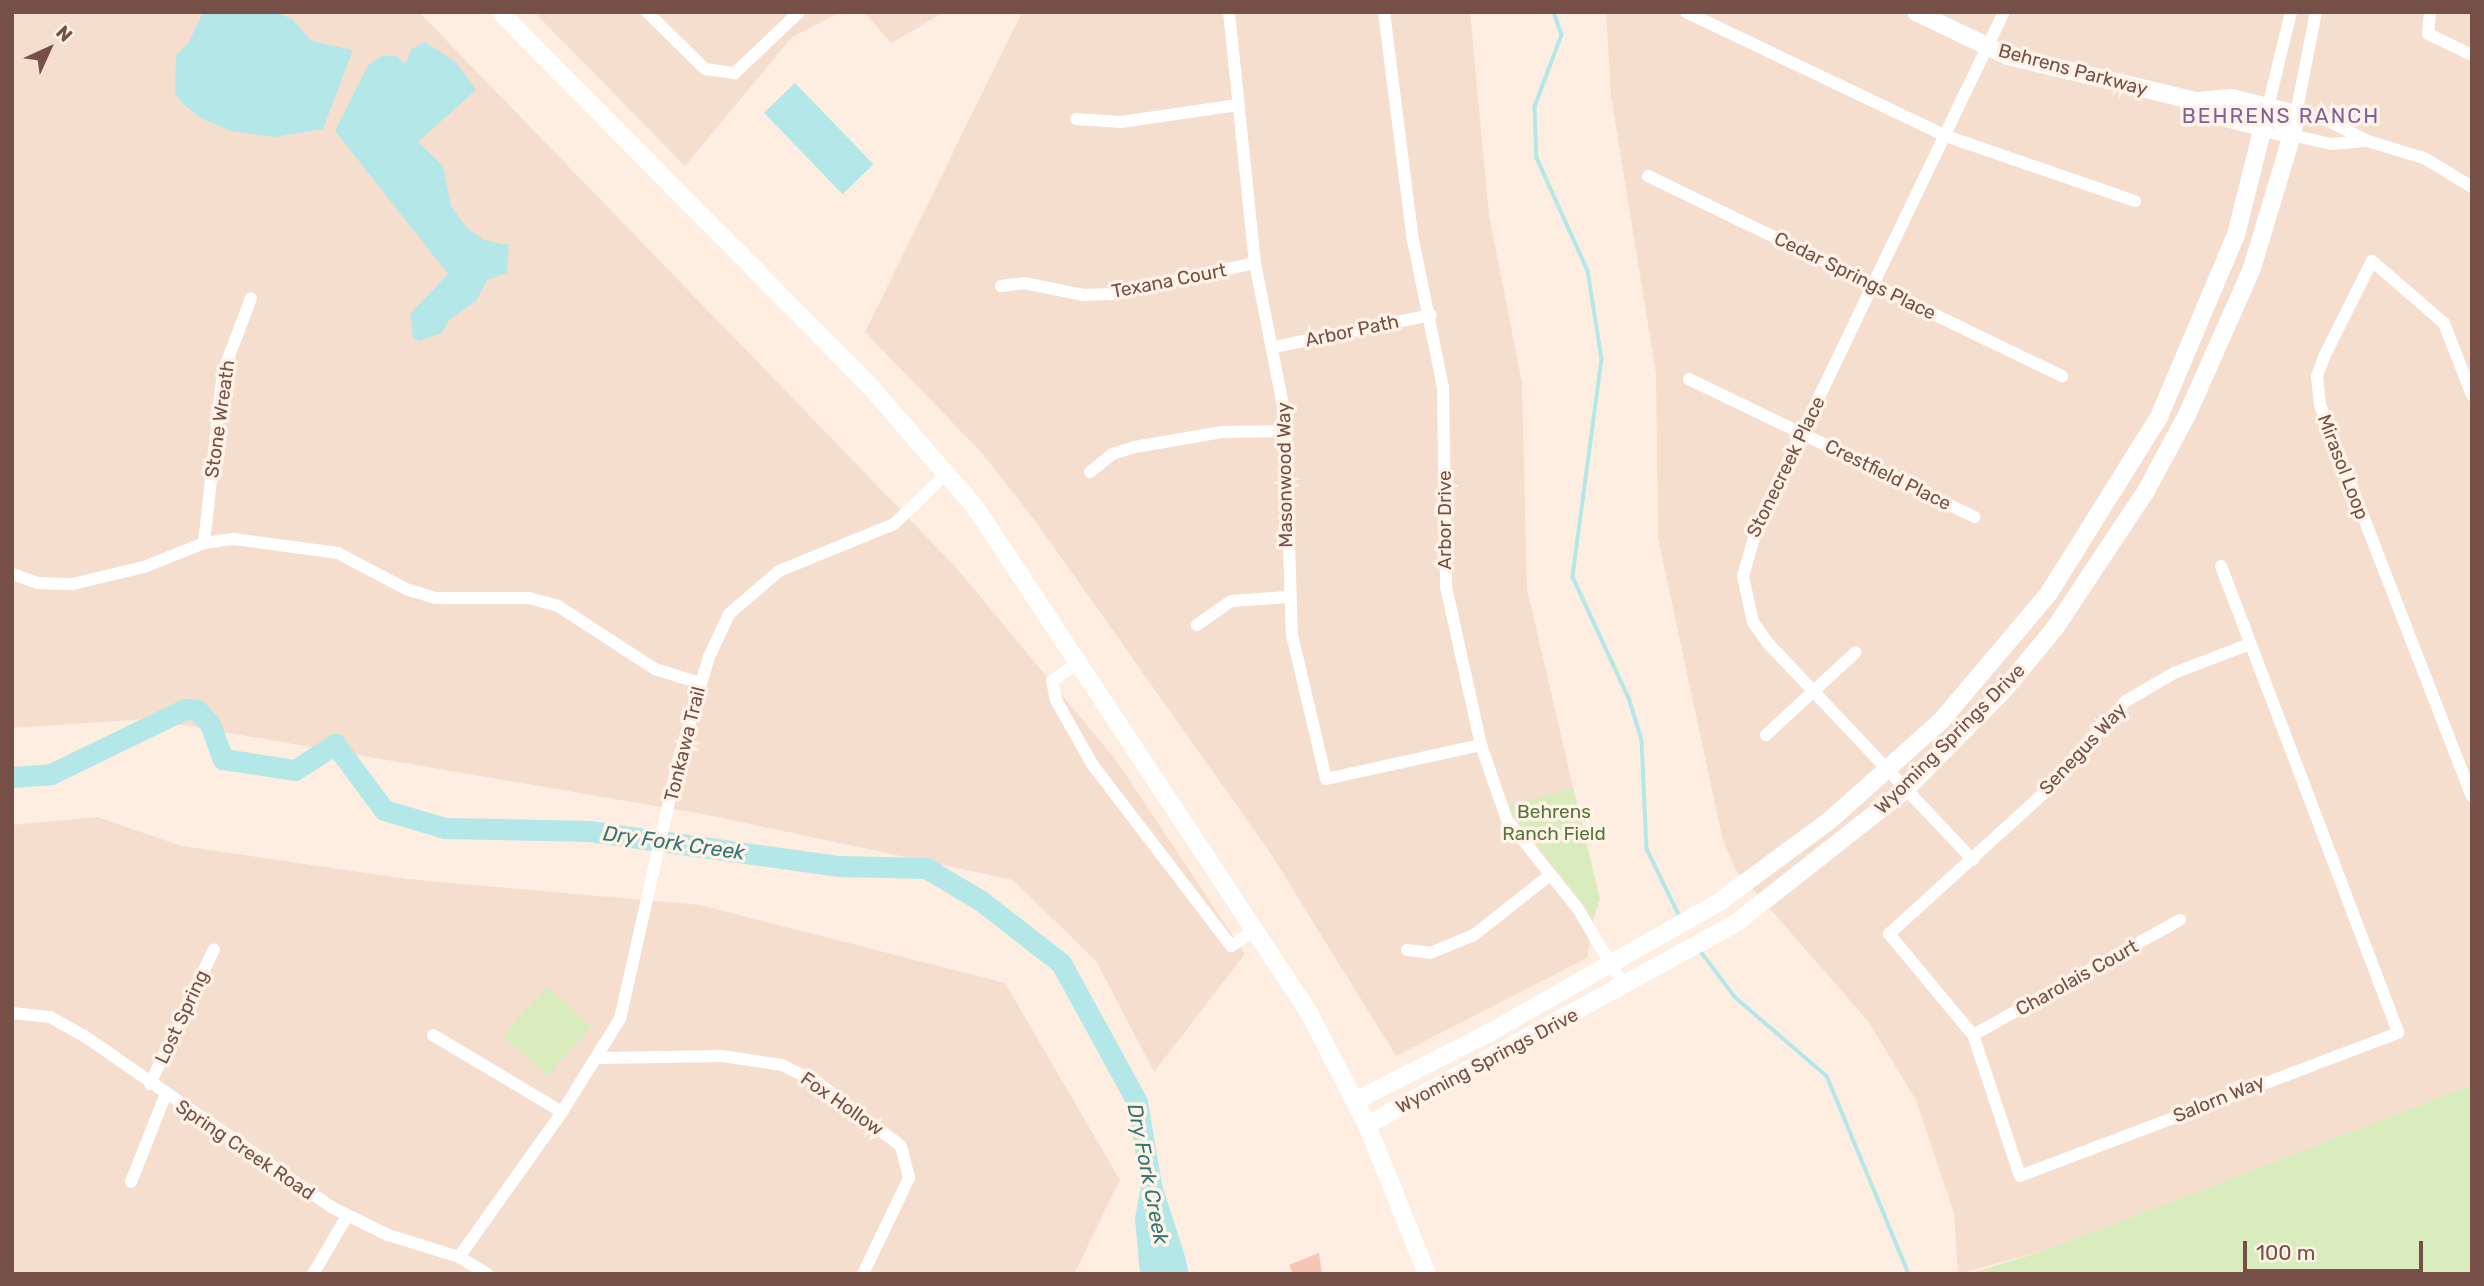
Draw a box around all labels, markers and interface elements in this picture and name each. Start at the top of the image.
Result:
north arrow [14,14,84,84]
text: N [51,21,77,47]
street label: Behrens Parkway [1996,39,2150,101]
district label: BEHRENS RANCH [2183,103,2379,129]
street label: Cedar Springs Place [1770,227,1940,325]
street label: Texana Court [1110,259,1228,303]
street label: Arbor Path [1303,310,1401,352]
street label: Stone Wreath [200,358,240,480]
street label: Stonecreek Place [1742,393,1830,541]
street label: Masonwood Way [1272,402,1298,548]
street label: Mirasol Loop [2313,411,2373,523]
street label: Crestfield Place [1821,435,1955,515]
street label: Arbor Drive [1434,470,1456,570]
street label: Wyoming Springs Drive [1870,659,2030,819]
street label: Tonkawa Trail [660,684,710,804]
street label: Senegus Way [2035,698,2131,800]
park label: Behrens Ranch Field [1502,801,1606,845]
water label: Dry Fork Creek [601,821,747,865]
street label: Charolais Court [2012,935,2142,1021]
street label: Lost Spring [150,966,214,1068]
street label: Wyoming Springs Drive [1392,1003,1582,1119]
street label: Fox Hollow [796,1067,888,1141]
street label: Salorn Way [2170,1070,2268,1128]
street label: Spring Creek Road [171,1095,319,1205]
water label: Dry Fork Creek [1122,1101,1174,1247]
scale bar [2246,1226,2426,1270]
text: 100 m [2256,1240,2315,1265]

